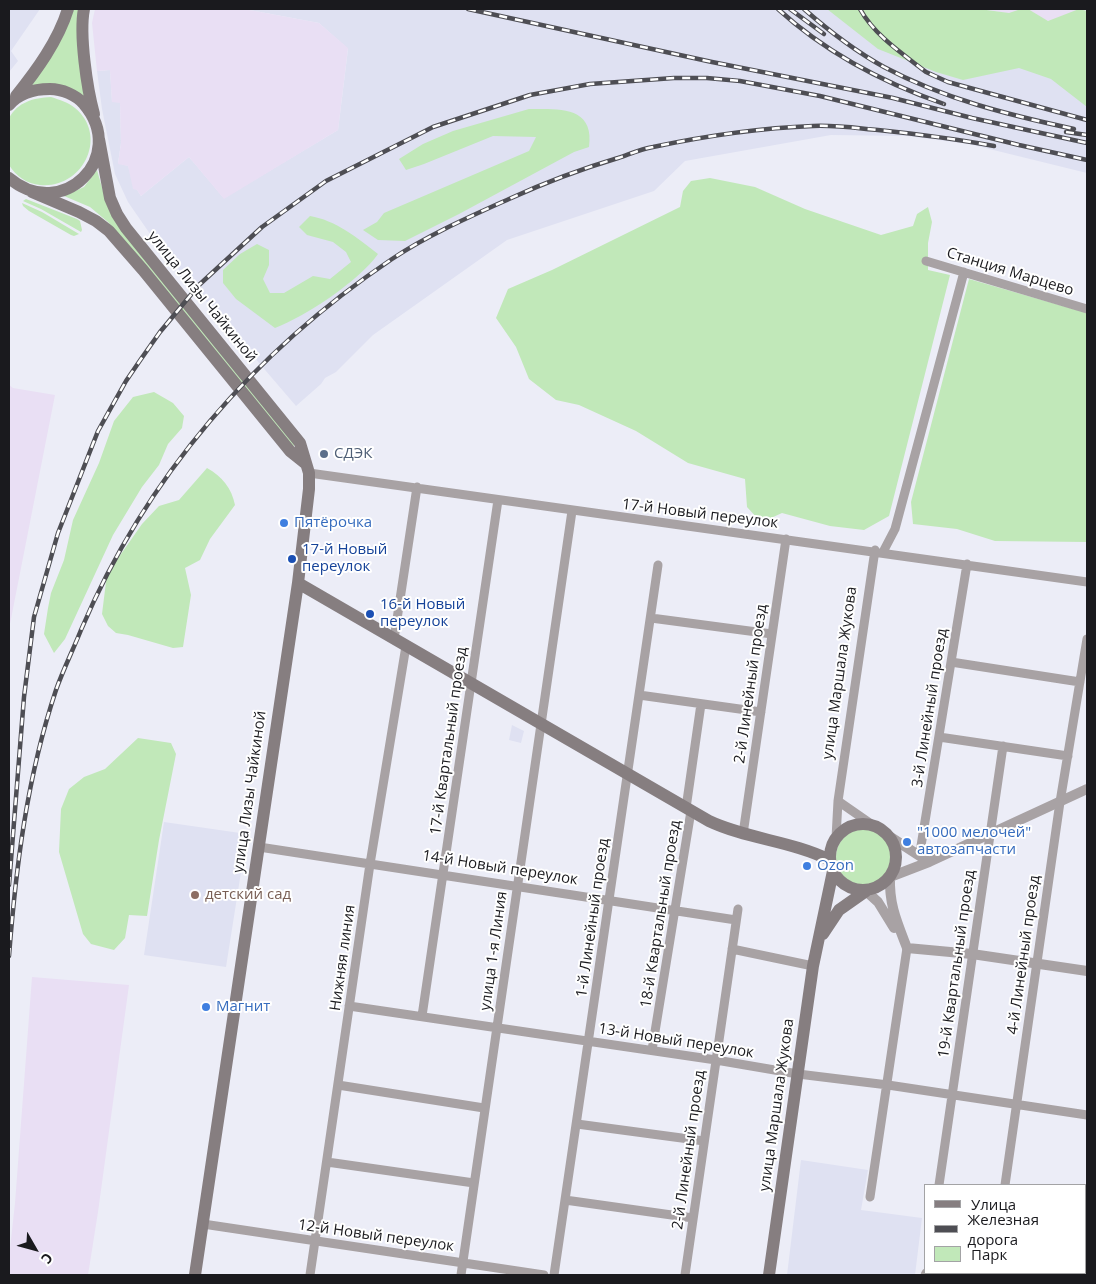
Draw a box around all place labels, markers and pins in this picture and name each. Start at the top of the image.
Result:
place label: СДЭК [334,445,372,463]
marker: СДЭК [318,448,330,460]
place label: Пятёрочка [294,514,372,532]
marker: Пятёрочка [278,517,290,529]
place label: 17-й Новый переулок [302,541,387,576]
marker: 17-й Новый переулок [286,553,298,565]
place label: 16-й Новый переулок [380,596,465,631]
marker: 16-й Новый переулок [364,608,376,620]
place label: "1000 мелочей" автозапчасти [917,824,1031,859]
marker: "1000 мелочей" автозапчасти [901,836,913,848]
place label: Ozon [817,857,854,875]
marker: Ozon [801,860,813,872]
place label: детский сад [205,886,291,904]
marker: детский сад [189,889,201,901]
place label: Магнит [216,998,270,1016]
marker: Магнит [200,1001,212,1013]

